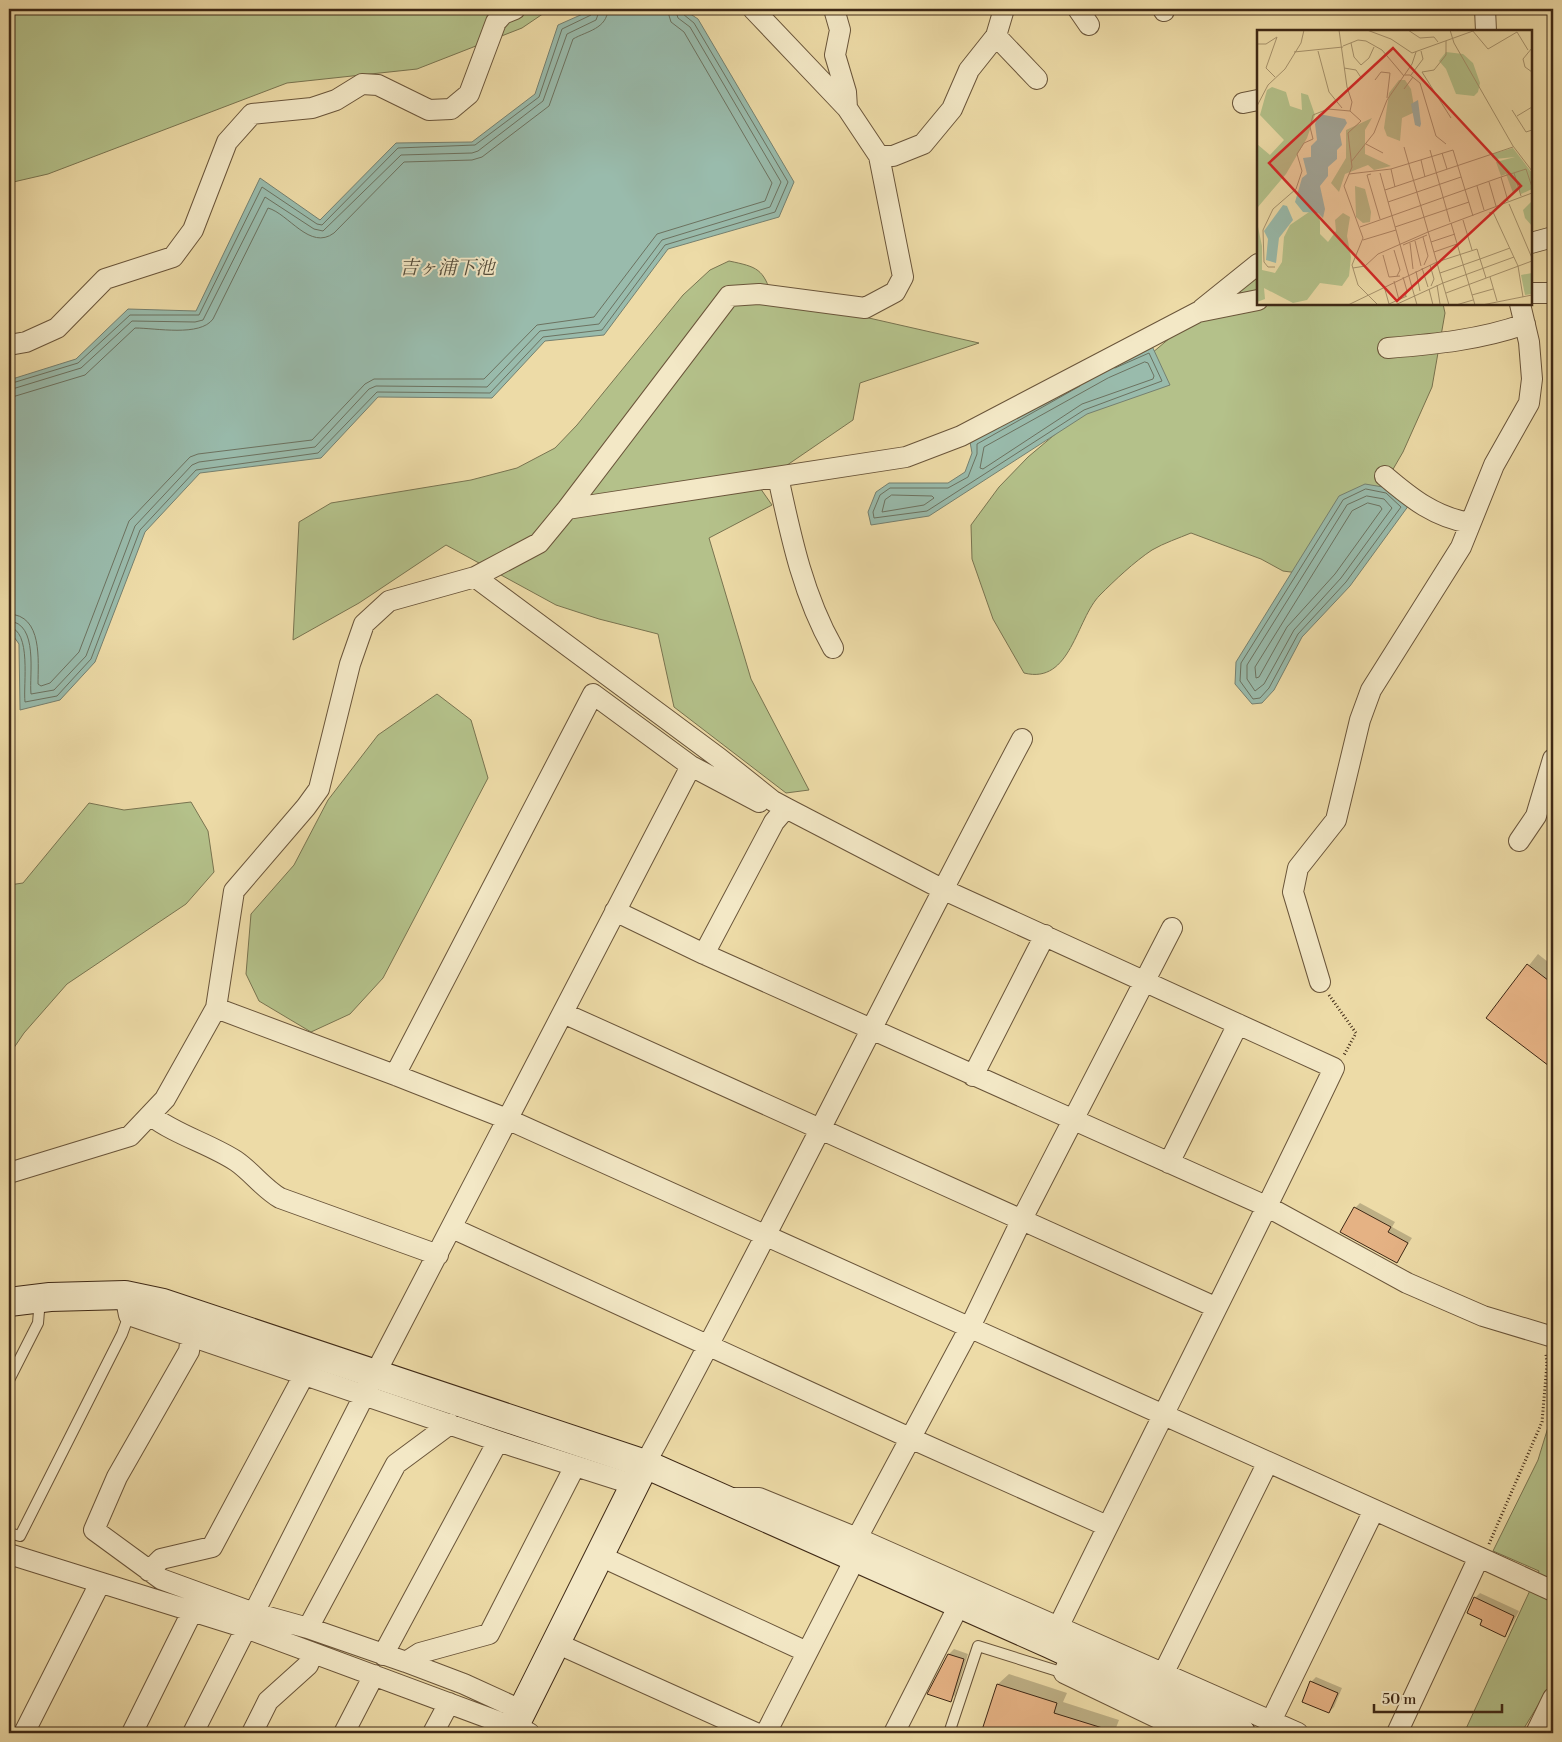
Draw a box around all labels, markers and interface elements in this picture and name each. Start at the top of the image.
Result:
inset map [1257,30,1532,305]
water label: 吉ヶ浦下池 [399,256,496,280]
scale bar [1374,1682,1502,1714]
text: 50 m [1382,1690,1416,1709]

